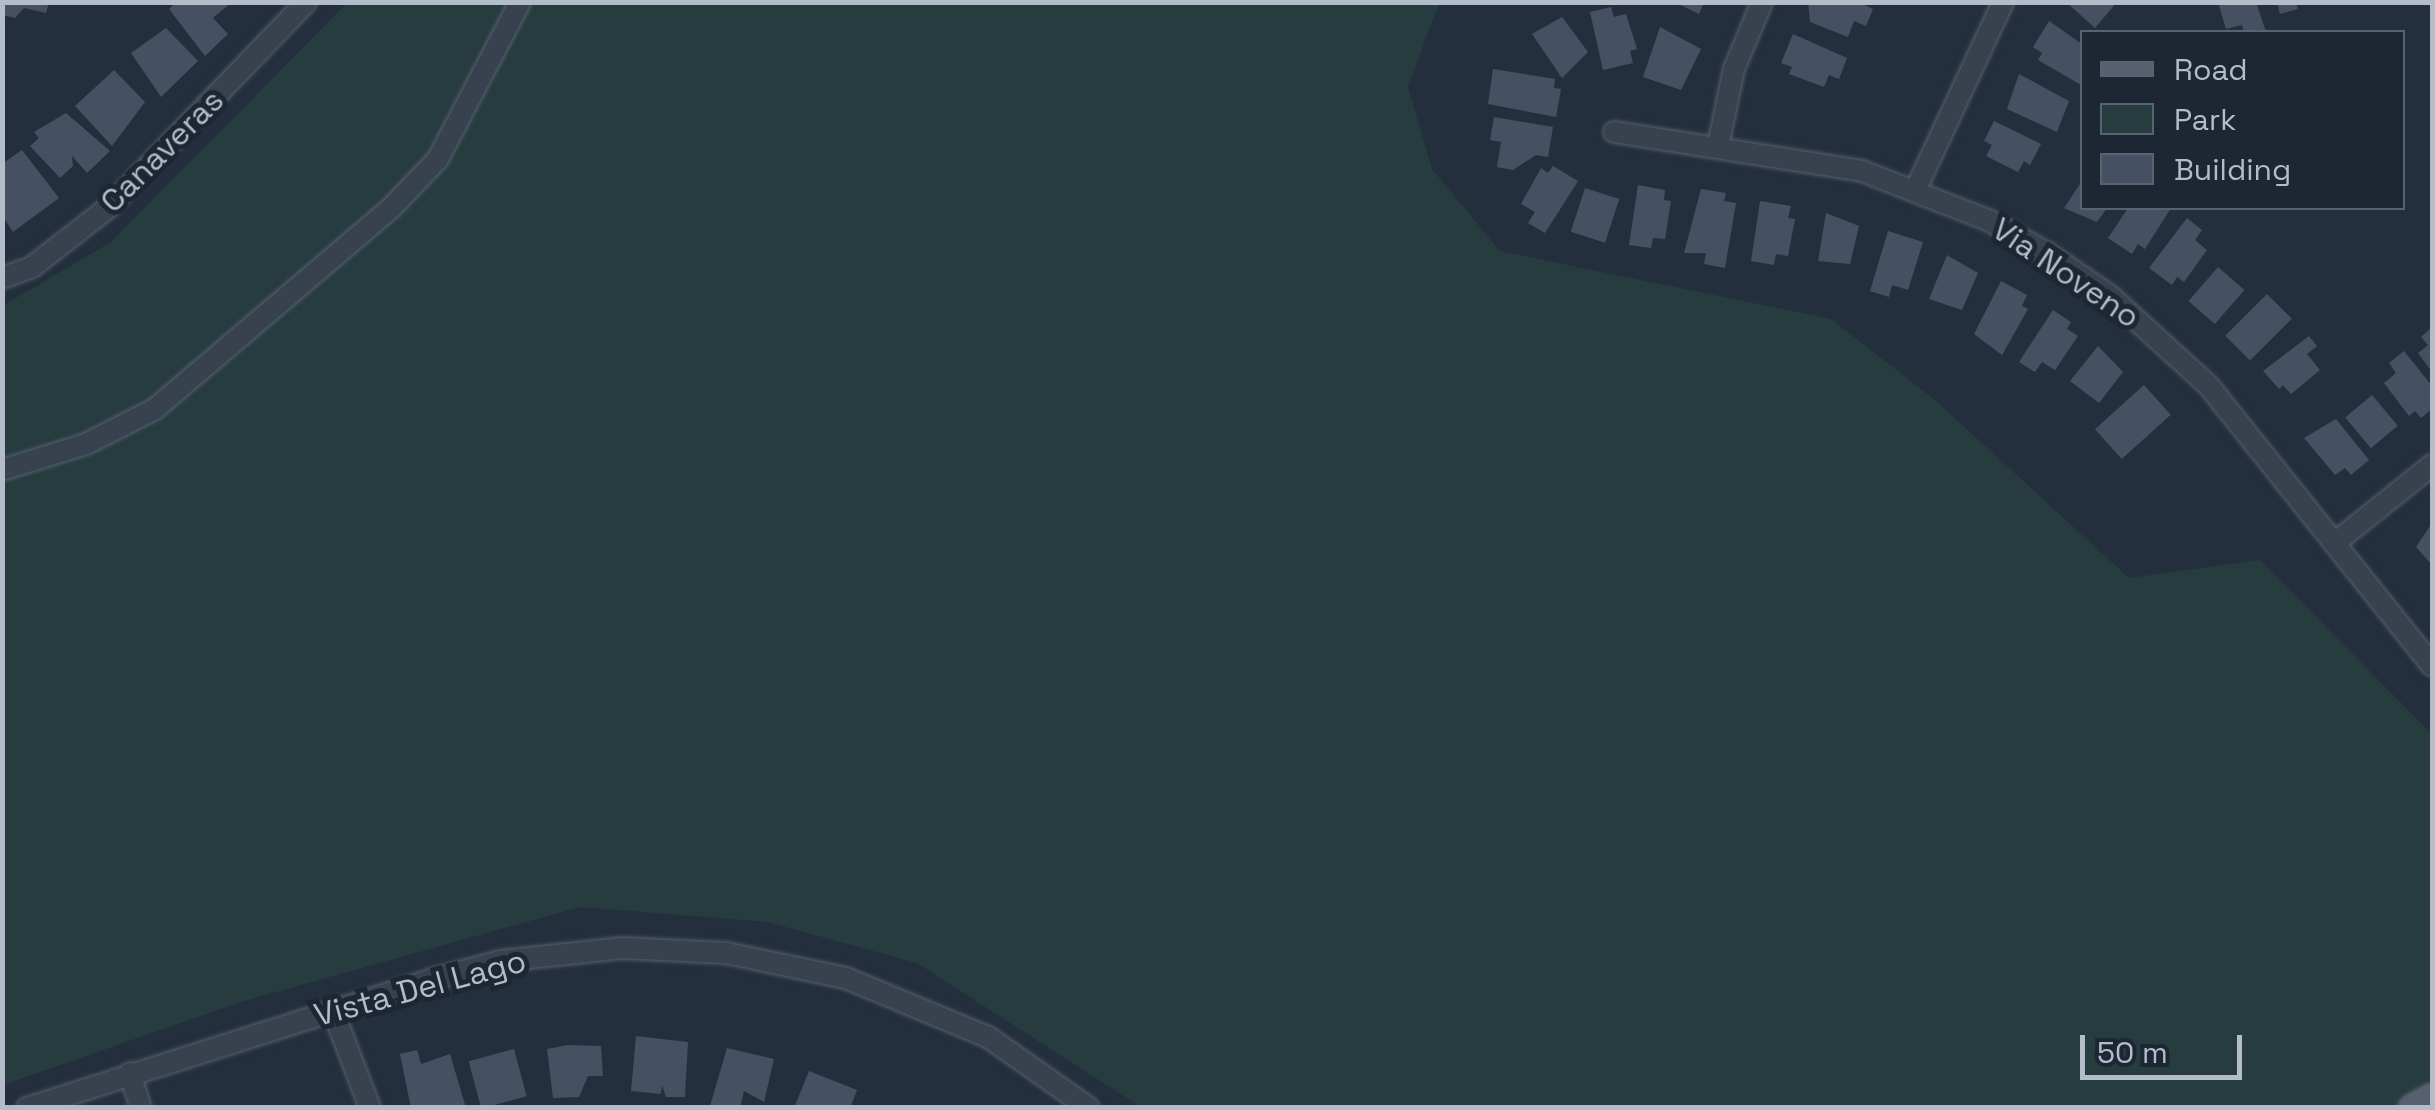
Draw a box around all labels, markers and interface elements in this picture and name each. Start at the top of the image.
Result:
legend [2080,30,2405,210]
text: Road [2174,50,2248,89]
street label: Canaveras [92,81,232,221]
text: Park [2174,100,2236,139]
text: Building [2174,150,2291,189]
street label: Via Noveno [1985,210,2147,336]
street label: Vista Del Lago [310,941,530,1035]
scale bar [2085,1015,2248,1077]
text: 50 m [2097,1033,2168,1072]

